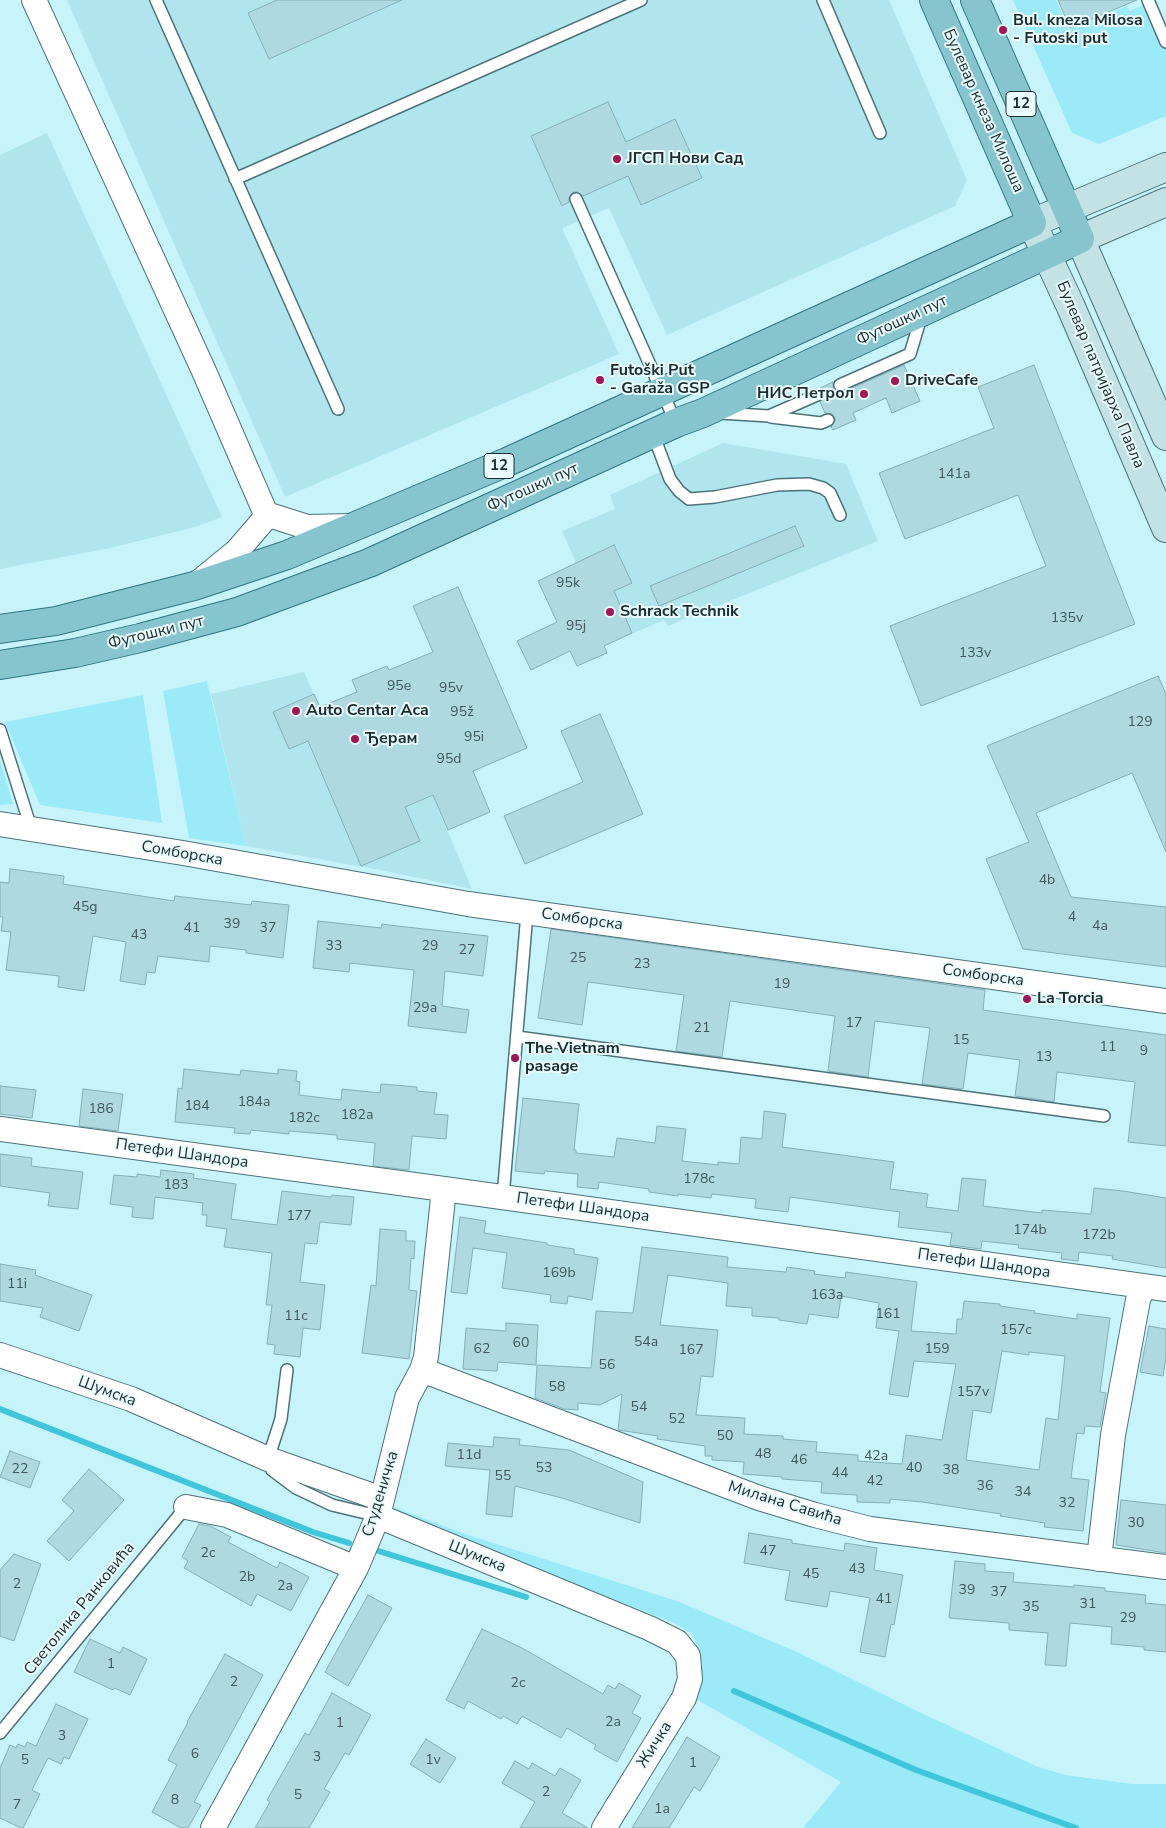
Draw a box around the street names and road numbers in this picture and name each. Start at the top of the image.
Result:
street label: Булевар кнеза Милоша [938,26,1028,196]
road number: 12 [1006,92,1036,116]
street label: Булевар патријарха Павла [1052,278,1148,472]
street label: Футошки пут [854,292,950,350]
road number: 12 [484,454,514,478]
street label: Футошки пут [485,459,581,517]
street label: Футошки пут [106,612,206,654]
street label: Сомборска [140,837,224,871]
street label: Сомборска [540,905,624,935]
street label: Сомборска [941,961,1025,991]
street label: Петефи Шандора [114,1135,250,1173]
street label: Петефи Шандора [515,1189,651,1227]
street label: Петефи Шандора [916,1245,1052,1283]
street label: Шумска [75,1373,139,1411]
street label: Студеничка [359,1449,403,1539]
street label: Милана Савића [726,1478,844,1530]
street label: Шумска [445,1537,509,1577]
street label: Светолика Ранковића [21,1539,139,1679]
street label: Жичка [633,1718,677,1772]

